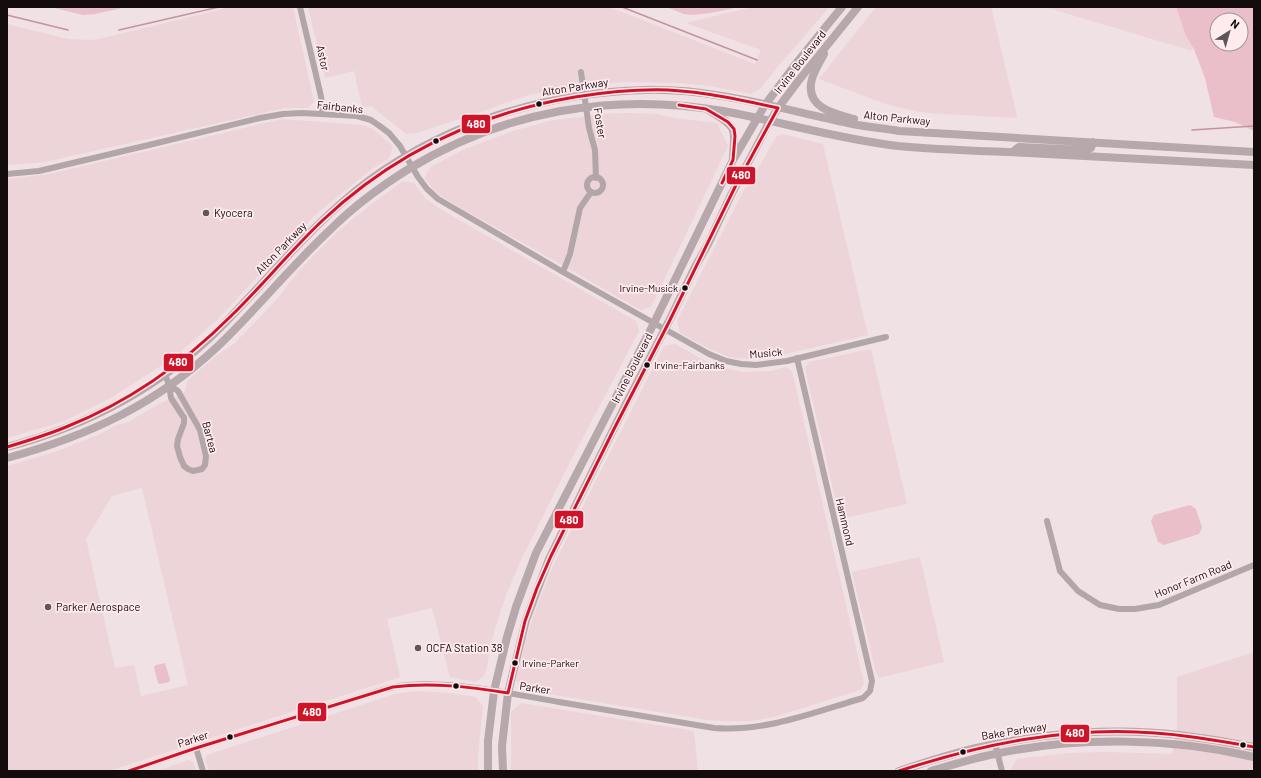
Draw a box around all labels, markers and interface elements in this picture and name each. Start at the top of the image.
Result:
north arrow [1209,12,1249,52]
text: N [1228,16,1242,31]
street label: Irvine Boulevard [771,27,828,96]
street label: Astor [314,44,333,72]
street label: Alton Parkway [541,75,609,98]
street label: Fairbanks [316,98,364,115]
unlabelled marker [534,99,544,109]
street label: Foster [591,107,610,139]
street label: Alton Parkway [863,108,931,127]
line badge: 480 [461,114,491,134]
text: 480 [467,117,485,130]
unlabelled marker [431,136,441,146]
line badge: 480 [726,166,756,185]
text: 480 [732,168,750,181]
place label: Kyocera [214,206,253,219]
marker: Kyocera [201,208,211,218]
street label: Alton Parkway [253,219,309,276]
place label: Irvine-Musick [620,282,678,294]
marker: Irvine-Musick [680,283,690,293]
street label: Irvine Boulevard [608,331,655,405]
street label: Musick [749,345,783,360]
line badge: 480 [163,353,194,372]
text: 480 [169,355,187,368]
place label: Irvine-Fairbanks [654,359,725,371]
marker: Irvine-Fairbanks [642,360,652,370]
street label: Bartea [200,420,221,454]
street label: Hammond [834,497,857,547]
line badge: 480 [554,510,584,529]
text: 480 [560,513,578,526]
street label: Honor Farm Road [1152,557,1233,600]
place label: Parker Aerospace [56,600,140,613]
marker: Parker Aerospace [43,602,53,612]
place label: OCFA Station 38 [426,641,503,654]
marker: OCFA Station 38 [413,643,423,653]
place label: Irvine-Parker [522,657,579,669]
marker: Irvine-Parker [510,658,520,668]
street label: Parker [519,679,552,696]
unlabelled marker [451,681,461,691]
line badge: 480 [297,702,327,722]
text: 480 [303,705,321,718]
street label: Bake Parkway [980,719,1047,742]
line badge: 480 [1060,724,1090,743]
text: 480 [1066,726,1084,739]
street label: Parker [176,728,210,750]
unlabelled marker [225,732,235,742]
unlabelled marker [1238,740,1248,750]
unlabelled marker [958,747,968,757]

